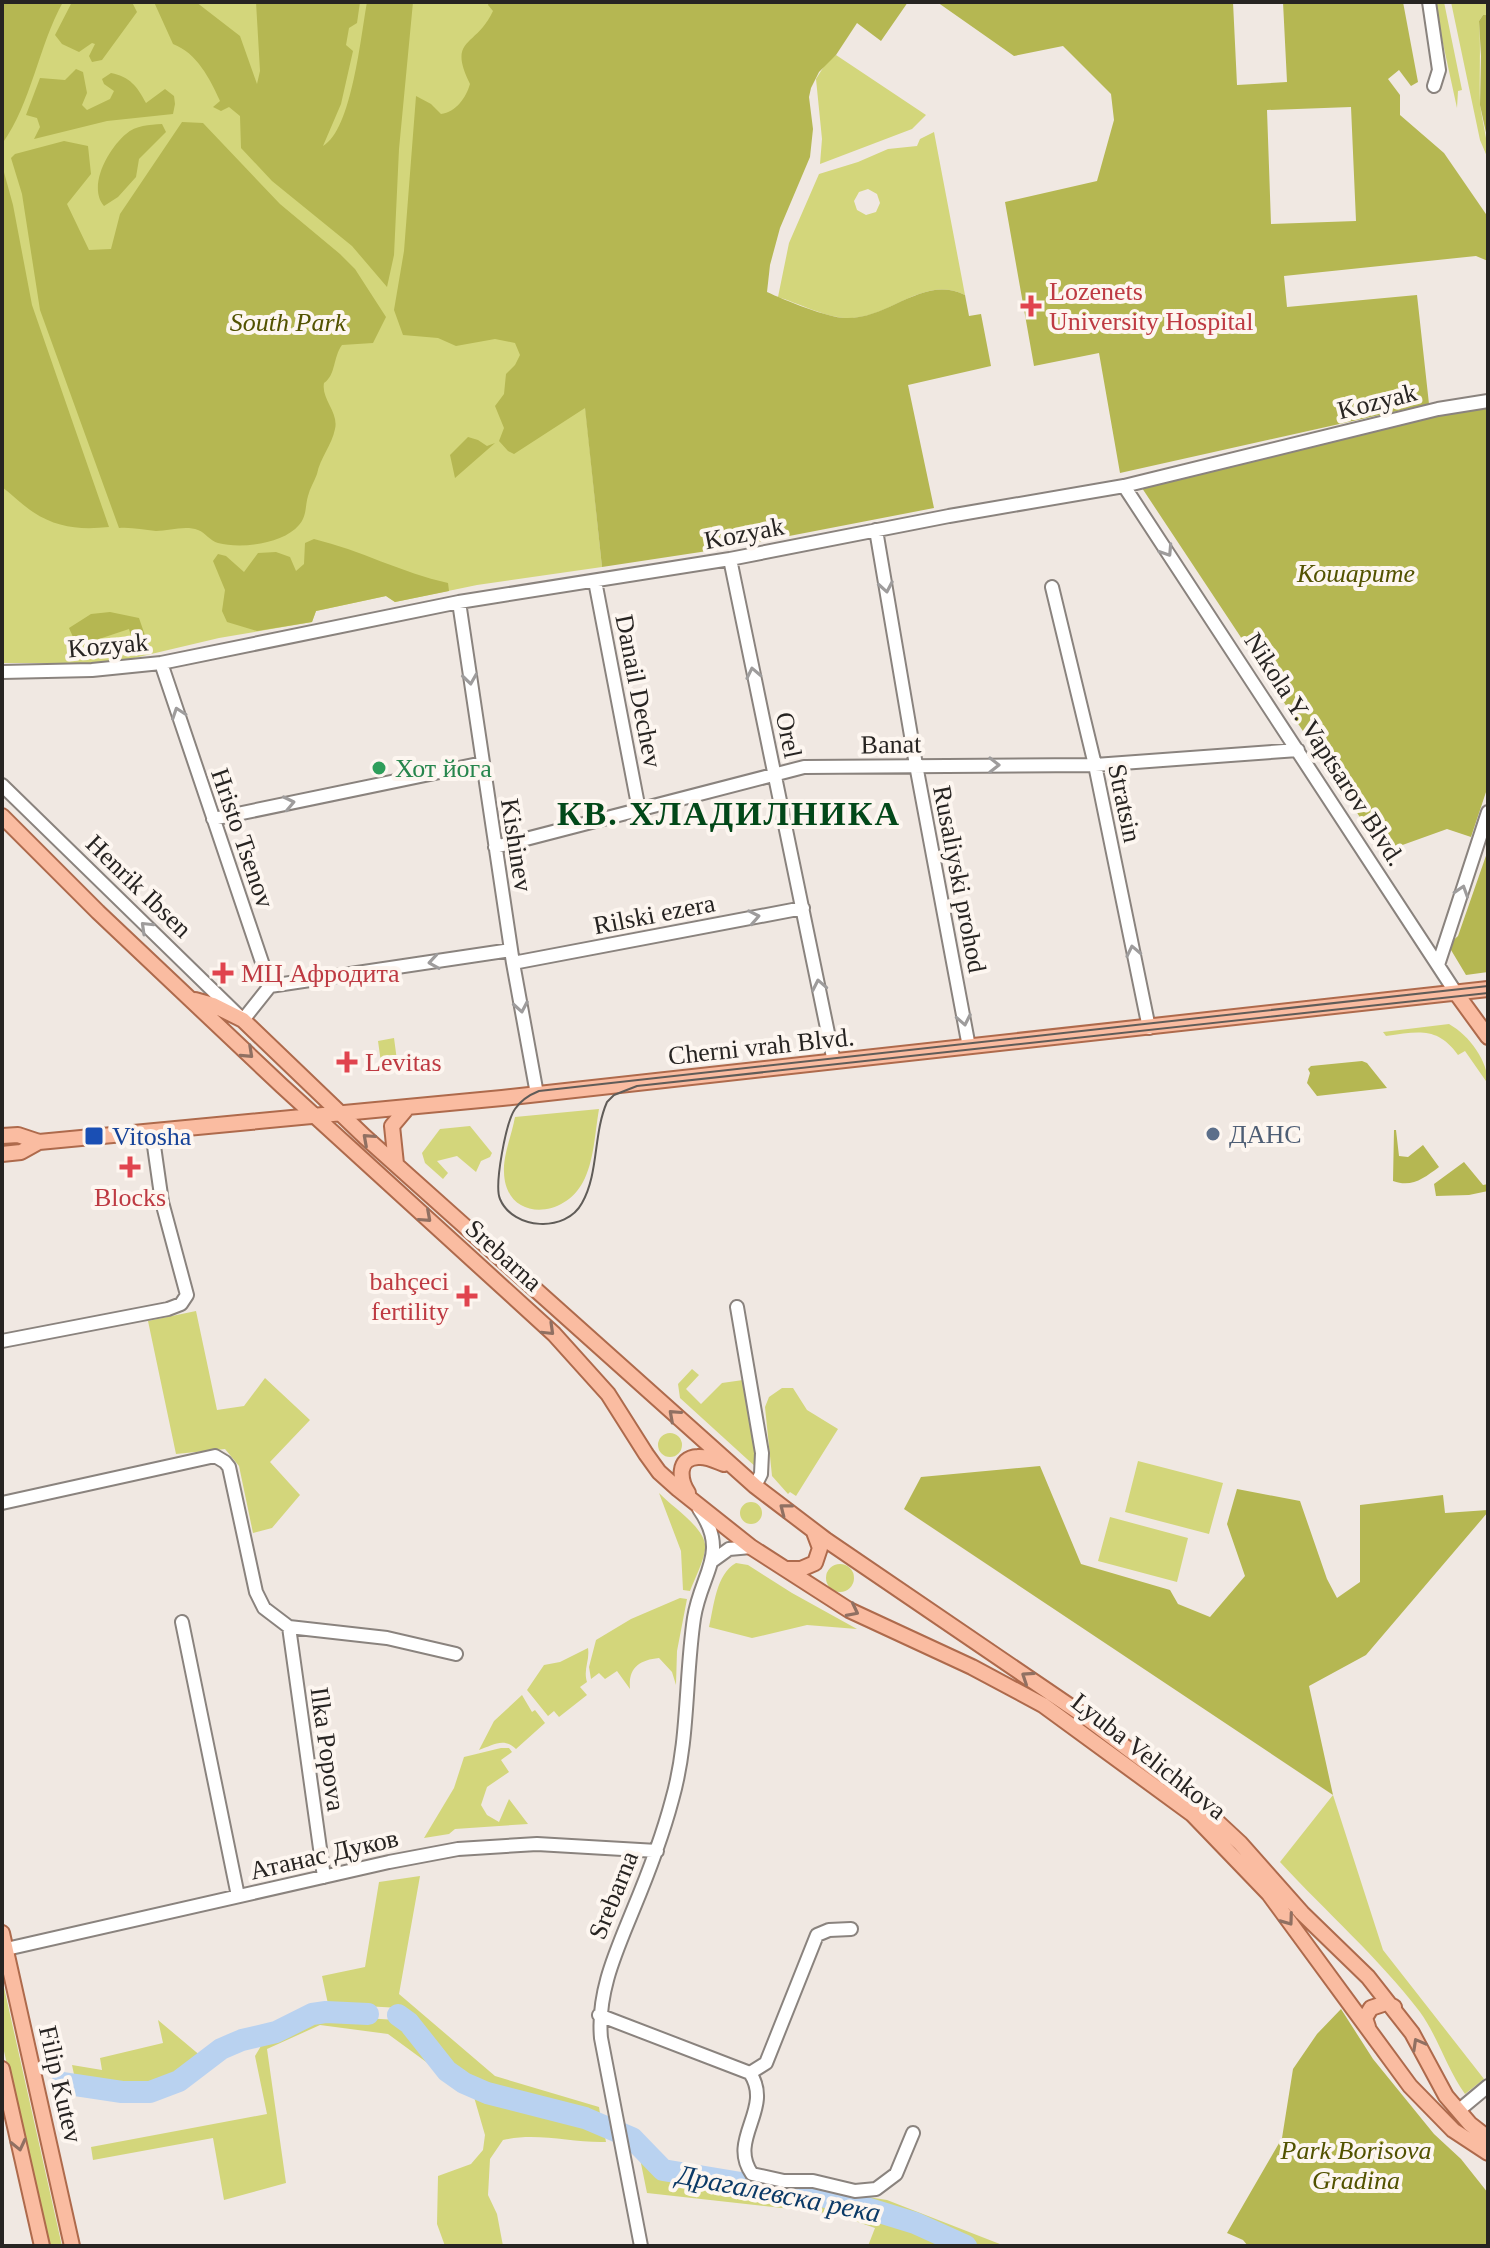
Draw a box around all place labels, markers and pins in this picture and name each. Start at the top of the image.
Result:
place label: Lozenets University Hospital [1049,277,1253,336]
marker: Lozenets University Hospital [1020,295,1042,317]
place label: Хот йога [395,754,492,783]
marker: Хот йога [370,759,388,777]
place label: МЦ Афродита [241,959,400,988]
marker: МЦ Афродита [212,962,234,984]
place label: Levitas [365,1048,442,1077]
marker: Levitas [336,1051,358,1073]
place label: ДАНС [1229,1120,1302,1149]
place label: Vitosha [112,1122,192,1151]
marker: Vitosha [83,1125,105,1147]
marker: ДАНС [1204,1125,1222,1143]
marker: Blocks [119,1156,141,1178]
place label: Blocks [94,1183,166,1212]
place label: bahçeci fertility [370,1267,449,1326]
marker: bahçeci fertility [456,1285,478,1307]

